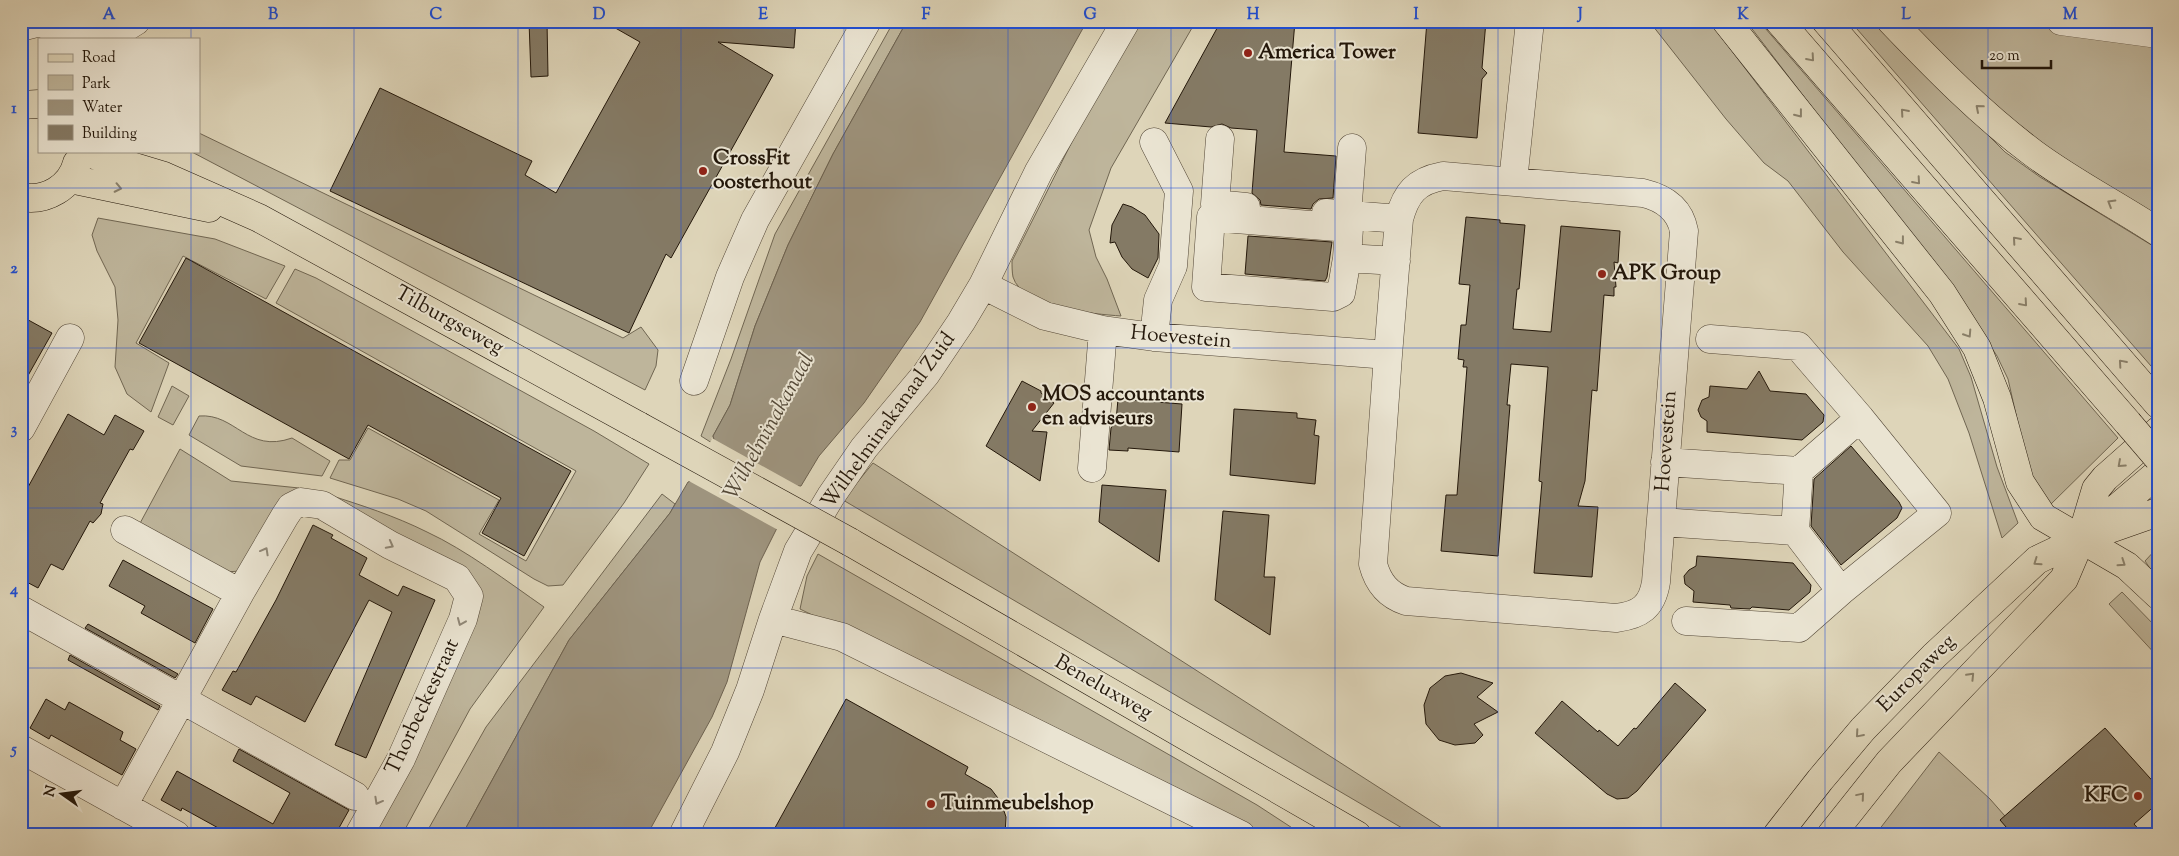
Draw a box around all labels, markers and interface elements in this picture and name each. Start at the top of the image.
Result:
text: A [103,4,116,27]
text: B [268,4,278,27]
text: C [430,4,443,27]
text: D [593,4,606,27]
text: E [758,4,768,27]
text: F [922,4,931,27]
text: G [1083,4,1097,27]
text: H [1247,4,1260,27]
text: I [1413,4,1419,27]
text: J [1576,4,1583,27]
text: K [1737,4,1749,27]
text: L [1901,4,1911,27]
text: M [2063,4,2078,27]
legend [38,38,200,152]
place label: America Tower [1258,38,1396,68]
scale bar [1982,38,2050,70]
text: 20 m [1989,46,2020,67]
marker: America Tower [1242,47,1254,59]
text: Road [82,48,116,69]
one-way arrow [1805,52,1813,61]
text: Park [82,74,111,95]
text: 1 [11,98,17,121]
text: Water [82,98,123,119]
one-way arrow [1976,105,1985,114]
one-way arrow [1794,108,1802,117]
one-way arrow [1901,108,1910,117]
text: Building [82,124,137,145]
place label: CrossFit oosterhout [713,144,813,198]
marker: CrossFit oosterhout [697,165,709,177]
one-way arrow [1911,175,1920,184]
one-way arrow [113,183,122,193]
one-way arrow [2107,200,2116,210]
one-way arrow [1895,236,1904,245]
one-way arrow [2013,237,2022,246]
text: 2 [10,258,18,281]
place label: APK Group [1612,259,1721,289]
marker: APK Group [1596,268,1608,280]
street label: Tilburgseweg [389,279,509,363]
one-way arrow [2018,298,2027,307]
street label: Hoevestein [1129,319,1233,357]
street label: Wilhelminakanaal Zuid [815,326,963,516]
one-way arrow [1962,328,1971,338]
water label: Wilhelminakanaal [716,348,824,506]
one-way arrow [2119,360,2128,369]
place label: MOS accountants en adviseurs [1042,380,1205,434]
street label: Hoevestein [1649,389,1685,493]
marker: MOS accountants en adviseurs [1026,401,1038,413]
text: 3 [11,419,18,442]
one-way arrow [2118,458,2127,467]
one-way arrow [385,538,394,548]
one-way arrow [258,547,268,556]
one-way arrow [2033,555,2042,565]
one-way arrow [2116,557,2125,567]
text: 4 [9,579,18,602]
one-way arrow [457,617,468,626]
street label: Europaweg [1871,628,1963,720]
street label: Thorbeckestraat [378,634,468,780]
street label: Beneluxweg [1048,648,1158,728]
one-way arrow [1965,673,1974,682]
one-way arrow [1857,728,1865,737]
text: 5 [9,739,17,762]
north arrow [38,768,88,818]
place label: KFC [2084,781,2128,811]
text: N [40,783,62,799]
place label: Tuinmeubelshop [941,789,1094,819]
marker: KFC [2132,790,2144,802]
one-way arrow [1855,793,1863,802]
one-way arrow [374,796,384,805]
marker: Tuinmeubelshop [925,798,937,810]

